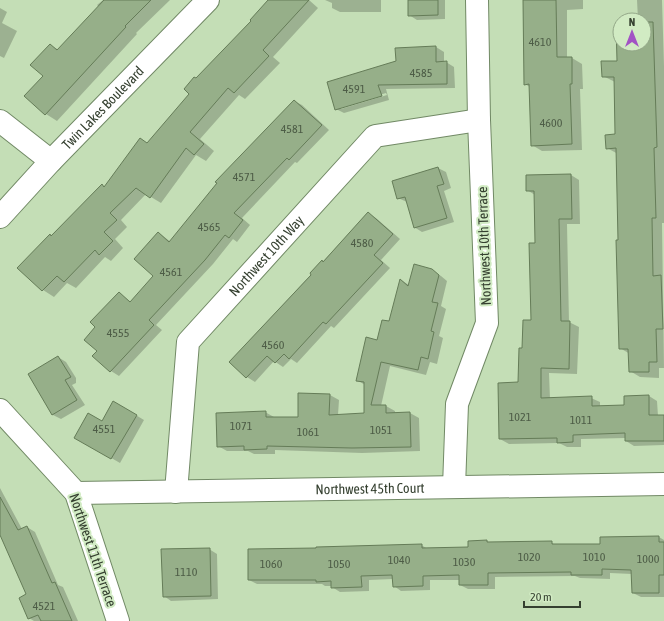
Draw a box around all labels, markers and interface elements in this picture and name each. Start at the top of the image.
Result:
north arrow [612,12,652,52]
text: N [629,16,635,28]
house number: 4610 [529,35,552,49]
street label: Twin Lakes Boulevard [59,63,147,153]
house number: 4585 [410,66,432,80]
house number: 4591 [343,82,366,96]
house number: 4600 [540,116,563,130]
house number: 4581 [281,122,304,136]
house number: 4571 [233,170,256,184]
street label: Northwest 10th Terrace [474,186,494,306]
street label: Northwest 10th Way [226,212,307,299]
house number: 4565 [198,220,220,234]
house number: 4580 [351,236,374,250]
house number: 4561 [160,265,183,279]
house number: 4555 [107,326,129,340]
house number: 4560 [262,338,285,352]
house number: 1021 [509,410,532,424]
house number: 1011 [570,413,593,427]
house number: 1071 [230,419,253,433]
house number: 4551 [93,422,116,436]
house number: 1051 [370,423,393,437]
house number: 1061 [297,425,320,439]
street label: Northwest 45th Court [315,480,425,497]
street label: Northwest 11th Terrace [66,491,120,609]
house number: 1020 [518,550,541,564]
house number: 1010 [583,550,606,564]
house number: 1000 [637,552,660,566]
house number: 1040 [388,553,411,567]
house number: 1030 [453,555,476,569]
house number: 1060 [260,557,283,571]
house number: 1050 [328,557,351,571]
house number: 1110 [175,565,198,579]
scale bar [524,583,580,609]
text: 20 m [530,590,552,604]
house number: 4521 [33,599,56,613]

